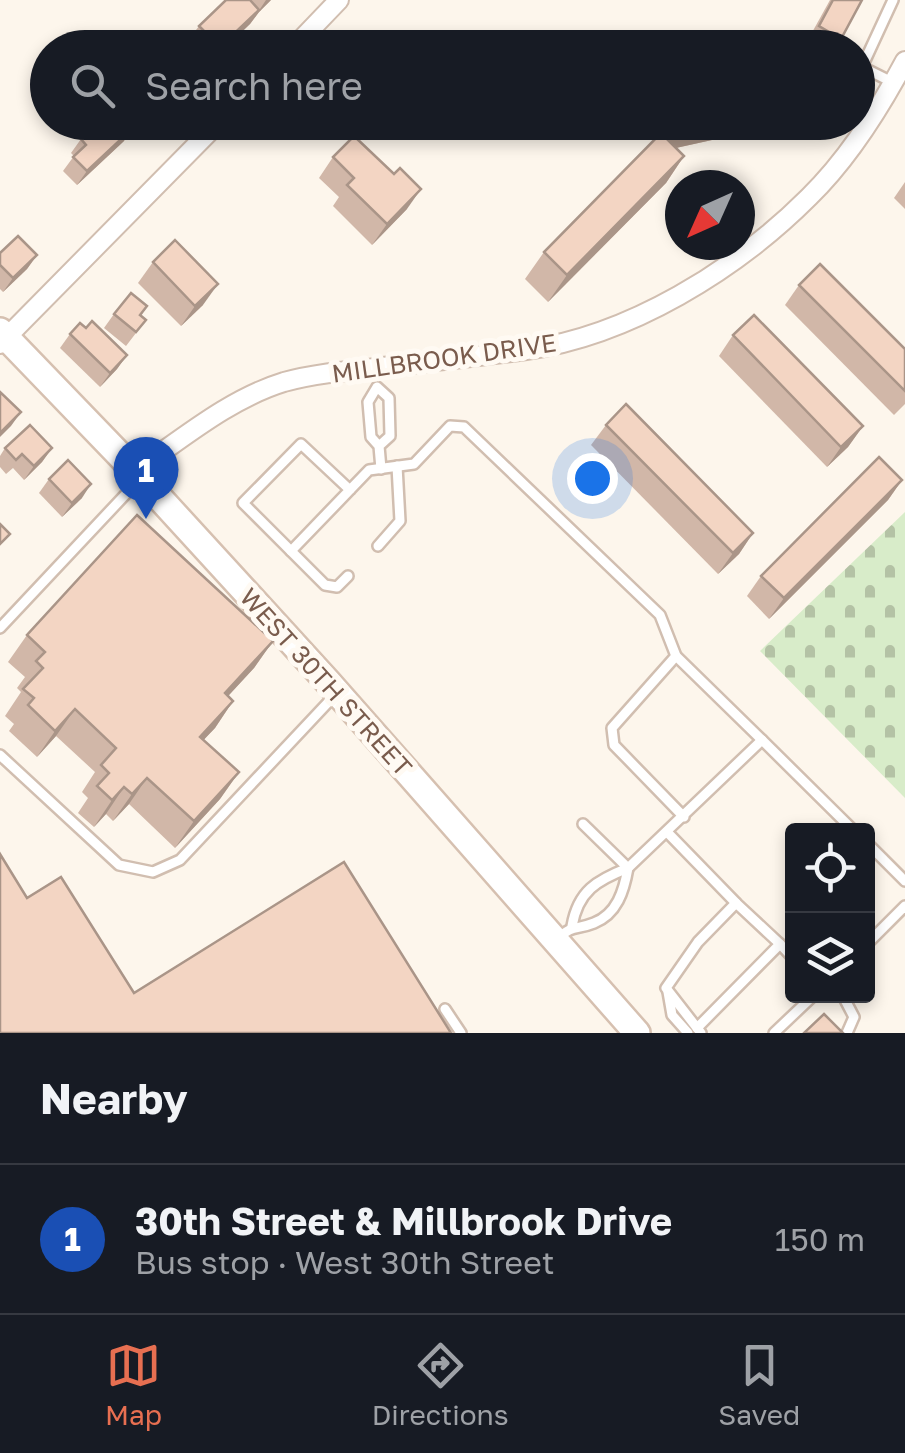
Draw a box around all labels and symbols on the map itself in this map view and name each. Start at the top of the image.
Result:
north arrow [665,170,755,260]
street label: MILLBROOK DRIVE [330,326,558,389]
pin: 1 [114,436,178,519]
your location [567,453,618,504]
street label: WEST 30TH STREET [234,581,419,782]

